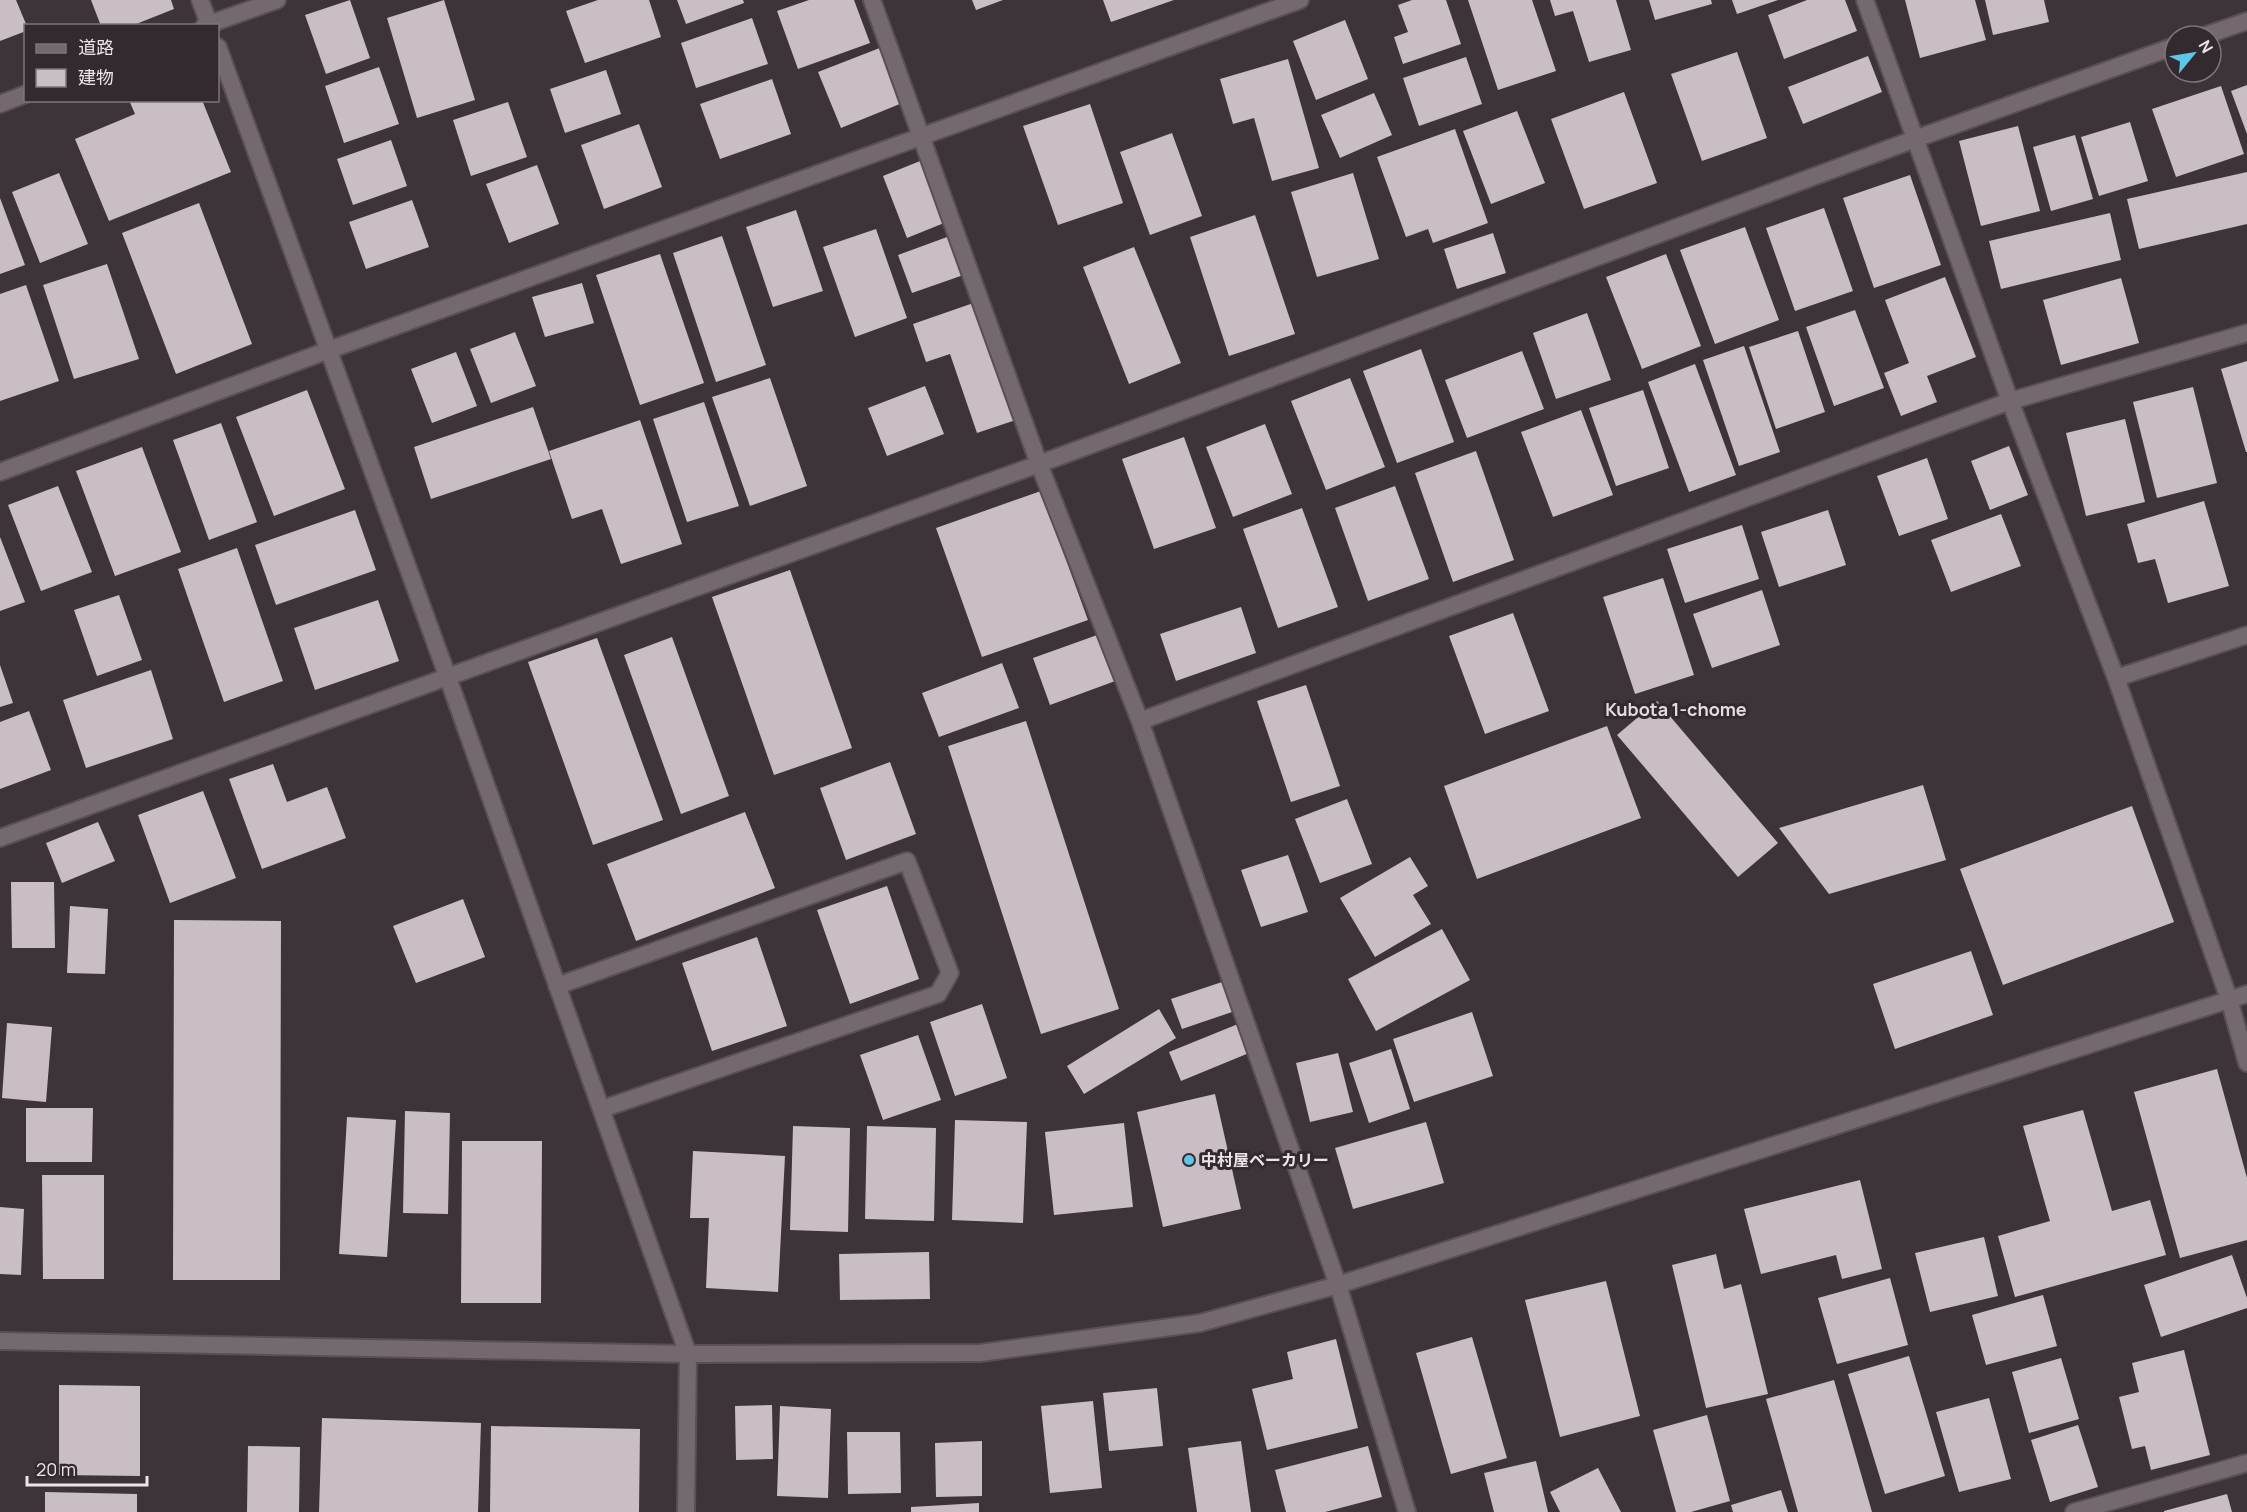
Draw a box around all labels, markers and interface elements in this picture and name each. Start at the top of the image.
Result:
legend [24,24,219,102]
north arrow [2163,24,2223,84]
text: 道路 [78,35,114,59]
text: N [2194,36,2218,57]
text: 建物 [78,65,114,89]
district label: Kubota 1-chome [1605,697,1747,721]
place label: 中村屋ベーカリー [1201,1149,1329,1171]
marker: 中村屋ベーカリー [1182,1153,1196,1167]
scale bar [27,1449,147,1487]
text: 20 m [36,1457,76,1481]

